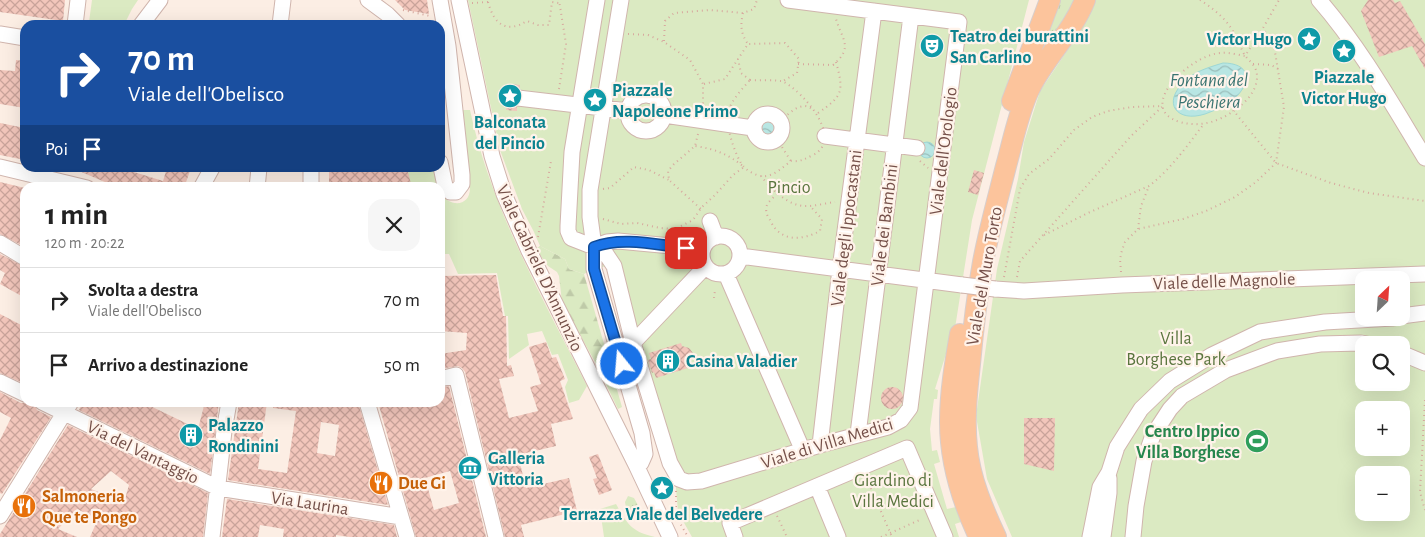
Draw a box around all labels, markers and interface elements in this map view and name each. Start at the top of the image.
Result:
place icon: Victor Hugo [1296,26,1322,52]
place label: Teatro dei burattini San Carlino [950,28,1089,67]
place label: Victor Hugo [1207,31,1292,49]
theatre icon: Teatro dei burattini San Carlino [919,33,945,59]
place icon: Piazzale Victor Hugo [1331,38,1357,64]
icon: right [45,40,110,105]
text: 70 m [128,42,195,77]
place label: Piazzale Victor Hugo [1301,69,1387,108]
water label: Fontana del Peschiera [1170,71,1249,112]
place label: Piazzale Napoleone Primo [612,82,738,121]
text: Viale dell'Obelisco [128,83,284,105]
place icon: Balconata del Pincio [497,83,523,109]
street label: Viale dell'Orologio [927,86,961,216]
place icon: Piazzale Napoleone Primo [582,87,608,113]
place label: Balconata del Pincio [474,114,547,153]
icon: arrive [78,135,106,163]
text: Poi [45,140,68,159]
street label: Viale degli Ippocastani [828,149,866,308]
street label: Viale dei Bambini [869,163,901,287]
park label: Pincio [767,179,811,197]
street label: Viale Gabriele D'Annunzio [493,182,586,355]
button: close [368,199,420,251]
text: 1 min [45,200,108,230]
street label: Viale del Muro Torto [964,205,1006,347]
pin [665,227,707,269]
icon: arrive [672,234,700,262]
text: 120 m · 20:22 [45,235,125,251]
street label: Viale delle Magnolie [1152,271,1296,293]
north arrow [1355,271,1410,326]
map controls [1355,271,1410,521]
text: Svolta a destra [88,281,198,300]
icon: right [45,286,73,314]
text: 70 m [384,291,420,310]
text: Viale dell'Obelisco [88,303,202,319]
park label: Villa Borghese Park [1126,330,1226,369]
button: search [1355,336,1410,391]
position arrow [595,337,647,389]
building icon: Casina Valadier [655,348,681,374]
icon: arrive [45,351,73,379]
place label: Casina Valadier [686,353,798,371]
text: Arrivo a destinazione [88,356,248,375]
text: 50 m [384,356,420,375]
button: + [1355,401,1410,456]
street label: Viale di Villa Medici [759,415,895,473]
place label: Palazzo Rondinini [208,417,279,456]
street label: Via del Vantaggio [84,418,202,488]
building icon: Palazzo Rondinini [178,422,204,448]
place label: Centro Ippico Villa Borghese [1136,423,1240,462]
sports icon: Centro Ippico Villa Borghese [1244,428,1270,454]
place label: Galleria Vittoria [488,450,545,489]
museum icon: Galleria Vittoria [457,455,483,481]
button: − [1355,466,1410,521]
restaurant icon: Due Gi [368,470,394,496]
park label: Giardino di Villa Medici [852,472,934,511]
place label: Due Gi [398,475,446,493]
place icon: Terrazza Viale del Belvedere [649,475,675,501]
place label: Salmoneria Que te Pongo [42,488,137,527]
street label: Via Laurina [270,489,350,519]
restaurant icon: Salmoneria Que te Pongo [11,493,37,519]
place label: Terrazza Viale del Belvedere [561,506,763,524]

